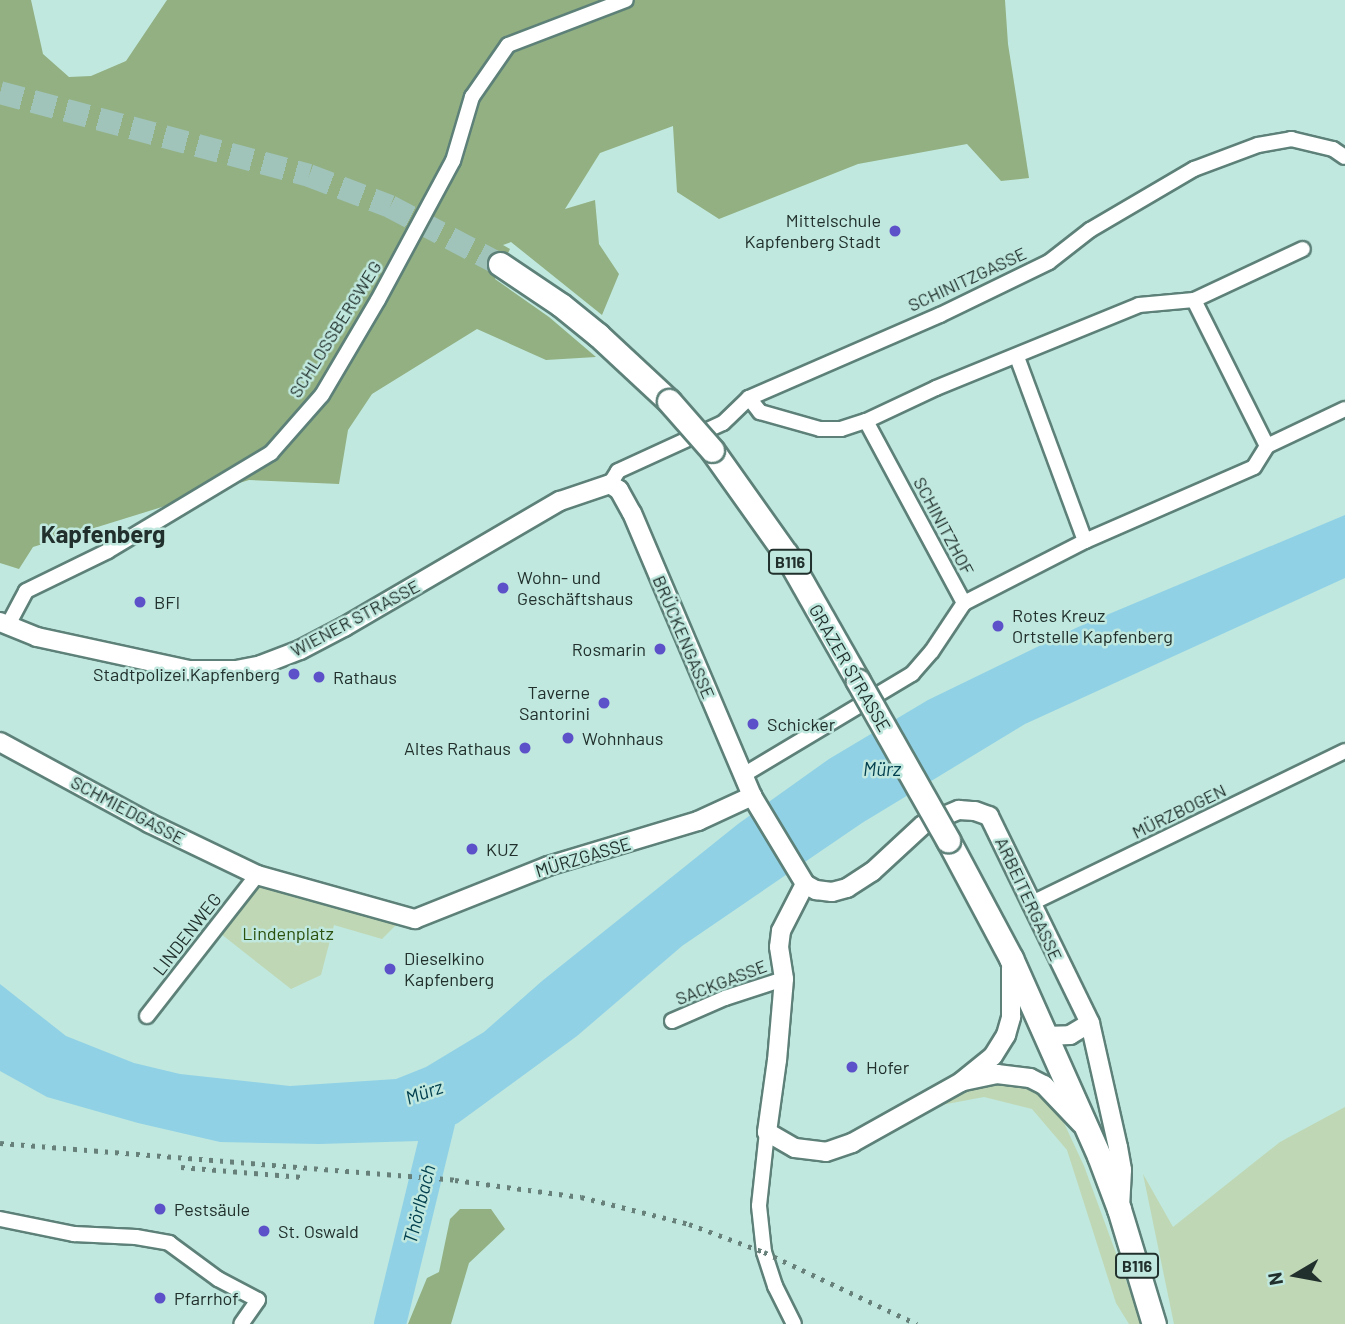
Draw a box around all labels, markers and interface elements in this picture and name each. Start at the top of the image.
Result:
place label: Mittelschule Kapfenberg Stadt [745,210,881,252]
marker: Mittelschule Kapfenberg Stadt [887,223,903,239]
street label: SCHINITZGASSE [904,242,1030,316]
street label: SCHLOSSBERGWEG [284,257,386,401]
street label: SCHINITZHOF [909,473,979,579]
district label: Kapfenberg [41,520,165,548]
road number: B116 [767,550,813,575]
place label: Wohn- und Geschäftshaus [517,567,633,610]
street label: BRÜCKENGASSE [648,572,720,702]
street label: WIENER STRASSE [287,575,423,661]
marker: Wohn- und Geschäftshaus [495,580,511,596]
place label: BFI [154,591,180,613]
marker: BFI [132,594,148,610]
street label: GRAZER STRASSE [805,600,895,736]
place label: Rotes Kreuz Ortstelle Kapfenberg [1012,605,1173,648]
marker: Rotes Kreuz Ortstelle Kapfenberg [990,618,1006,634]
place label: Rosmarin [572,638,646,660]
marker: Rosmarin [652,641,668,657]
place label: Stadtpolizei Kapfenberg [93,663,280,685]
marker: Stadtpolizei Kapfenberg [286,666,302,682]
place label: Rathaus [333,666,397,688]
marker: Rathaus [311,669,327,685]
place label: Taverne Santorini [519,682,590,724]
marker: Taverne Santorini [596,695,612,711]
place label: Schicker [767,713,835,735]
marker: Schicker [745,716,761,732]
place label: Wohnhaus [582,727,663,749]
marker: Wohnhaus [560,730,576,746]
place label: Altes Rathaus [404,737,511,759]
marker: Altes Rathaus [517,740,533,756]
water label: Mürz [863,758,901,780]
street label: SCHMIEDGASSE [67,771,189,849]
street label: MÜRZBOGEN [1128,779,1230,843]
street label: MÜRZGASSE [533,832,633,882]
street label: ARBEITERGASSE [991,834,1067,964]
place label: KUZ [486,838,519,860]
marker: KUZ [464,841,480,857]
street label: LINDENWEG [148,889,226,979]
park label: Lindenplatz [242,922,334,944]
place label: Dieselkino Kapfenberg [404,948,494,990]
street label: SACKGASSE [672,955,770,1009]
marker: Dieselkino Kapfenberg [382,961,398,977]
place label: Hofer [866,1056,909,1078]
marker: Hofer [844,1059,860,1075]
water label: Mürz [402,1075,446,1109]
water label: Thörlbach [398,1162,440,1246]
place label: Pestsäule [174,1198,250,1220]
marker: Pestsäule [152,1201,168,1217]
place label: St. Oswald [278,1220,359,1242]
marker: St. Oswald [256,1223,272,1239]
north arrow [1261,1240,1331,1310]
road number: B116 [1114,1254,1160,1278]
text: N [1262,1271,1287,1287]
place label: Pfarrhof [174,1287,239,1309]
marker: Pfarrhof [152,1290,168,1306]

